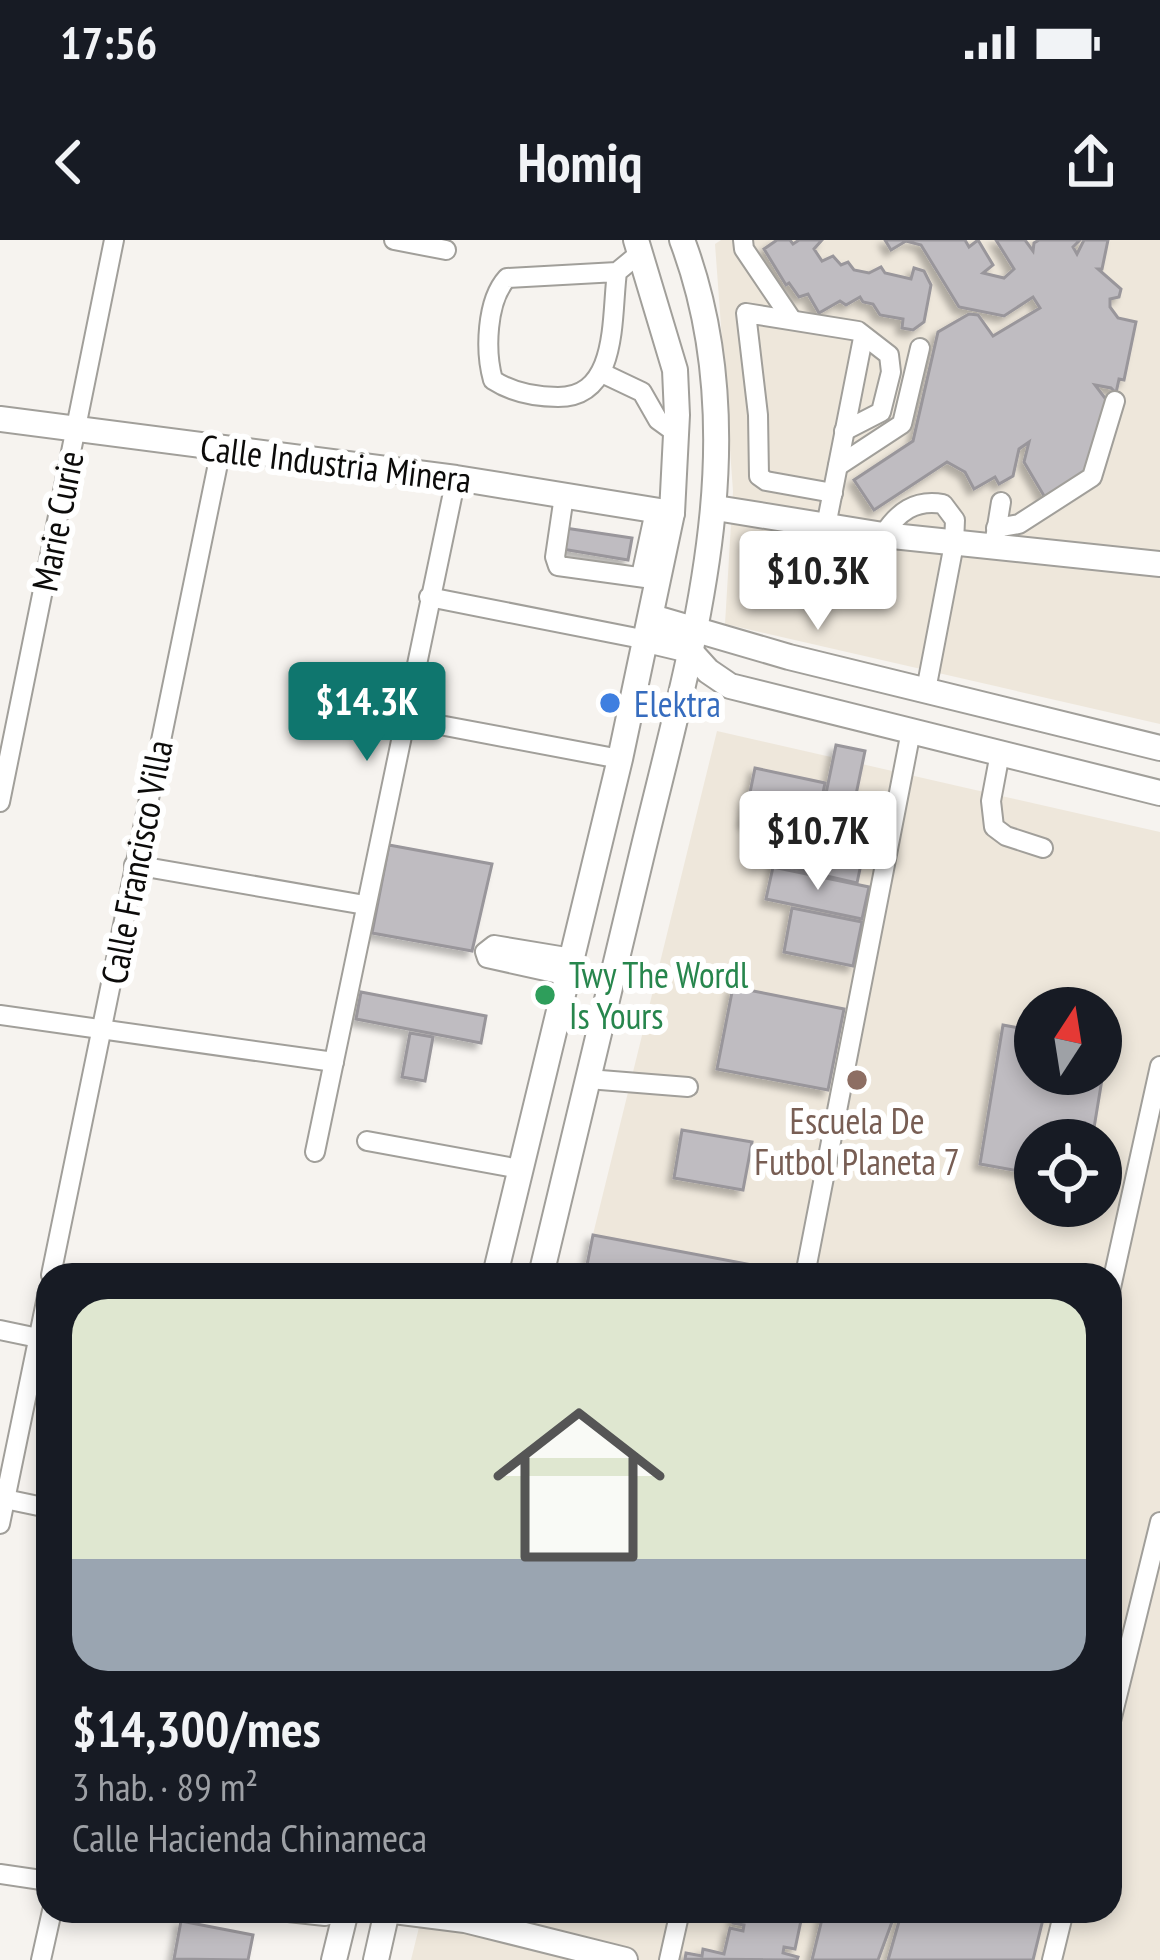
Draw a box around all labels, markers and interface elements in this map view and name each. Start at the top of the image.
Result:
text: 17:56 [60,13,157,71]
text: Homiq [518,127,642,197]
icon: back [36,129,102,195]
icon: share [1058,129,1124,195]
street label: Calle Industria Minera [198,423,474,503]
street label: Marie Curie [20,447,94,595]
pin: $10.3K [720,531,916,633]
text: $10.3K [766,544,870,595]
pin: $14.3K [269,662,465,764]
text: $14.3K [315,675,419,726]
place label: Elektra [634,680,721,727]
marker: Elektra [597,690,623,716]
street label: Calle Francisco Villa [89,736,183,988]
pin: $10.7K [720,791,916,893]
text: $10.7K [766,804,870,855]
place label: Twy The Wordl Is Yours [569,951,749,1039]
marker: Twy The Wordl Is Yours [532,982,558,1008]
north arrow [1014,987,1122,1095]
map controls [1014,987,1122,1227]
marker: Escuela De Futbol Planeta 7 [844,1067,870,1093]
place label: Escuela De Futbol Planeta 7 [754,1097,960,1185]
button: locate [1014,1119,1122,1227]
icon: home [471,1377,687,1593]
text: $14,300/mes [72,1695,321,1761]
text: 3 hab. · 89 m² [72,1761,258,1812]
text: Calle Hacienda Chinameca [72,1812,427,1863]

